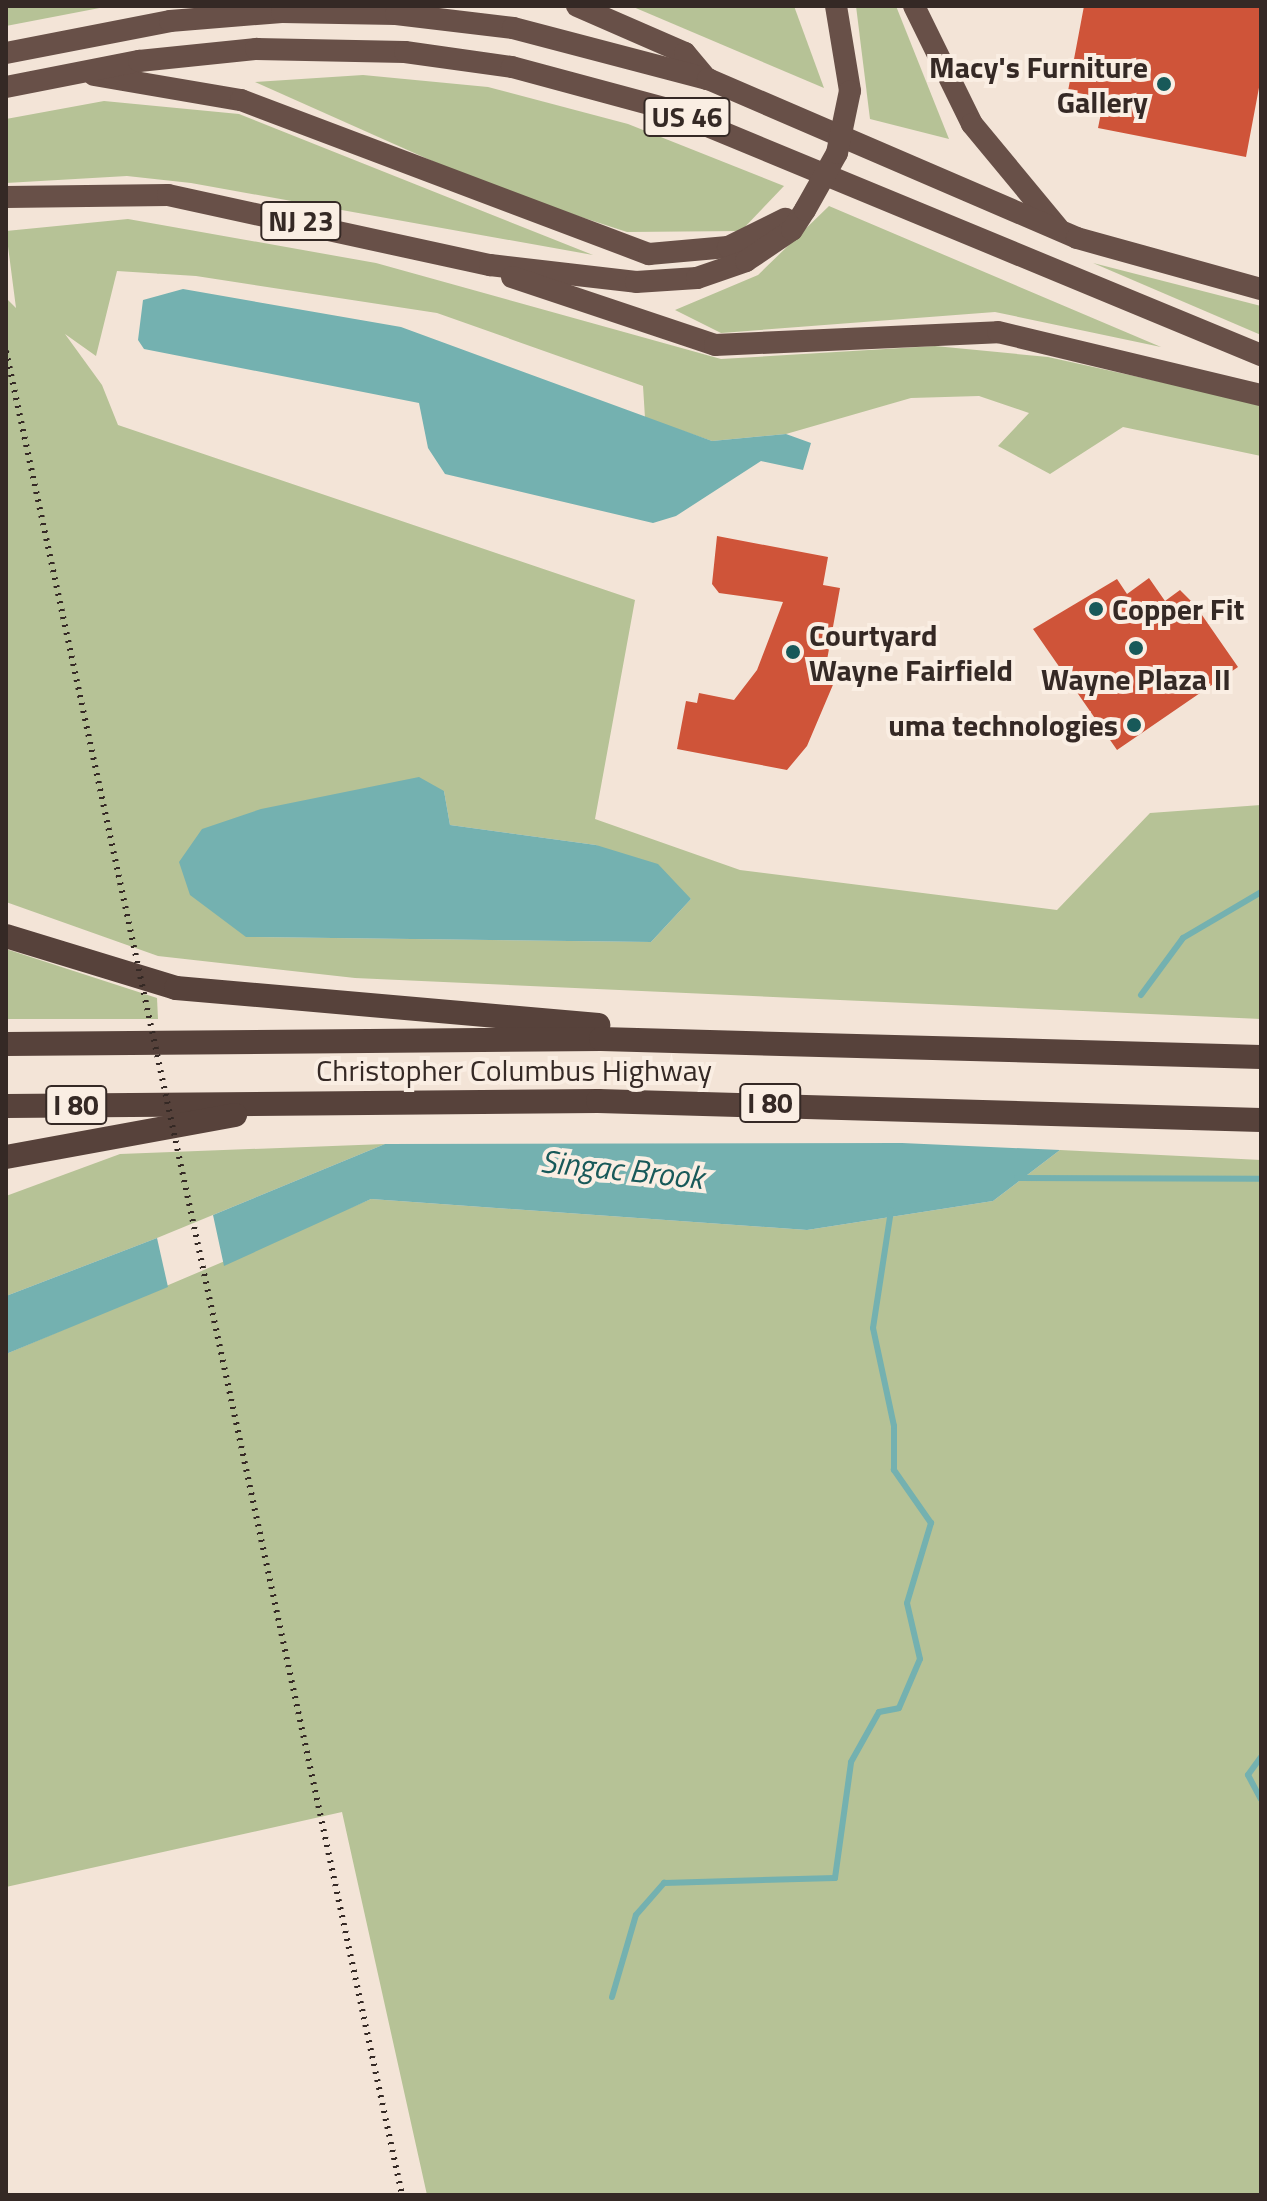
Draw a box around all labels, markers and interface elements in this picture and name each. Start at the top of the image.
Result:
place label: Macy's Furniture Gallery [929,49,1148,120]
marker: Macy's Furniture Gallery [1155,75,1173,93]
road number: US 46 [643,93,731,141]
road number: NJ 23 [259,197,343,245]
place label: Copper Fit [1112,591,1244,627]
marker: Copper Fit [1087,600,1105,618]
place label: Courtyard Wayne Fairfield [809,617,1013,688]
marker: Wayne Plaza II [1127,639,1145,657]
marker: Courtyard Wayne Fairfield [784,643,802,661]
place label: Wayne Plaza II [1041,661,1231,697]
place label: uma technologies [888,707,1118,743]
marker: uma technologies [1125,716,1143,734]
street label: Christopher Columbus Highway [316,1052,712,1088]
road number: I 80 [738,1079,802,1127]
road number: I 80 [44,1081,108,1129]
water label: Singac Brook [539,1141,705,1197]

